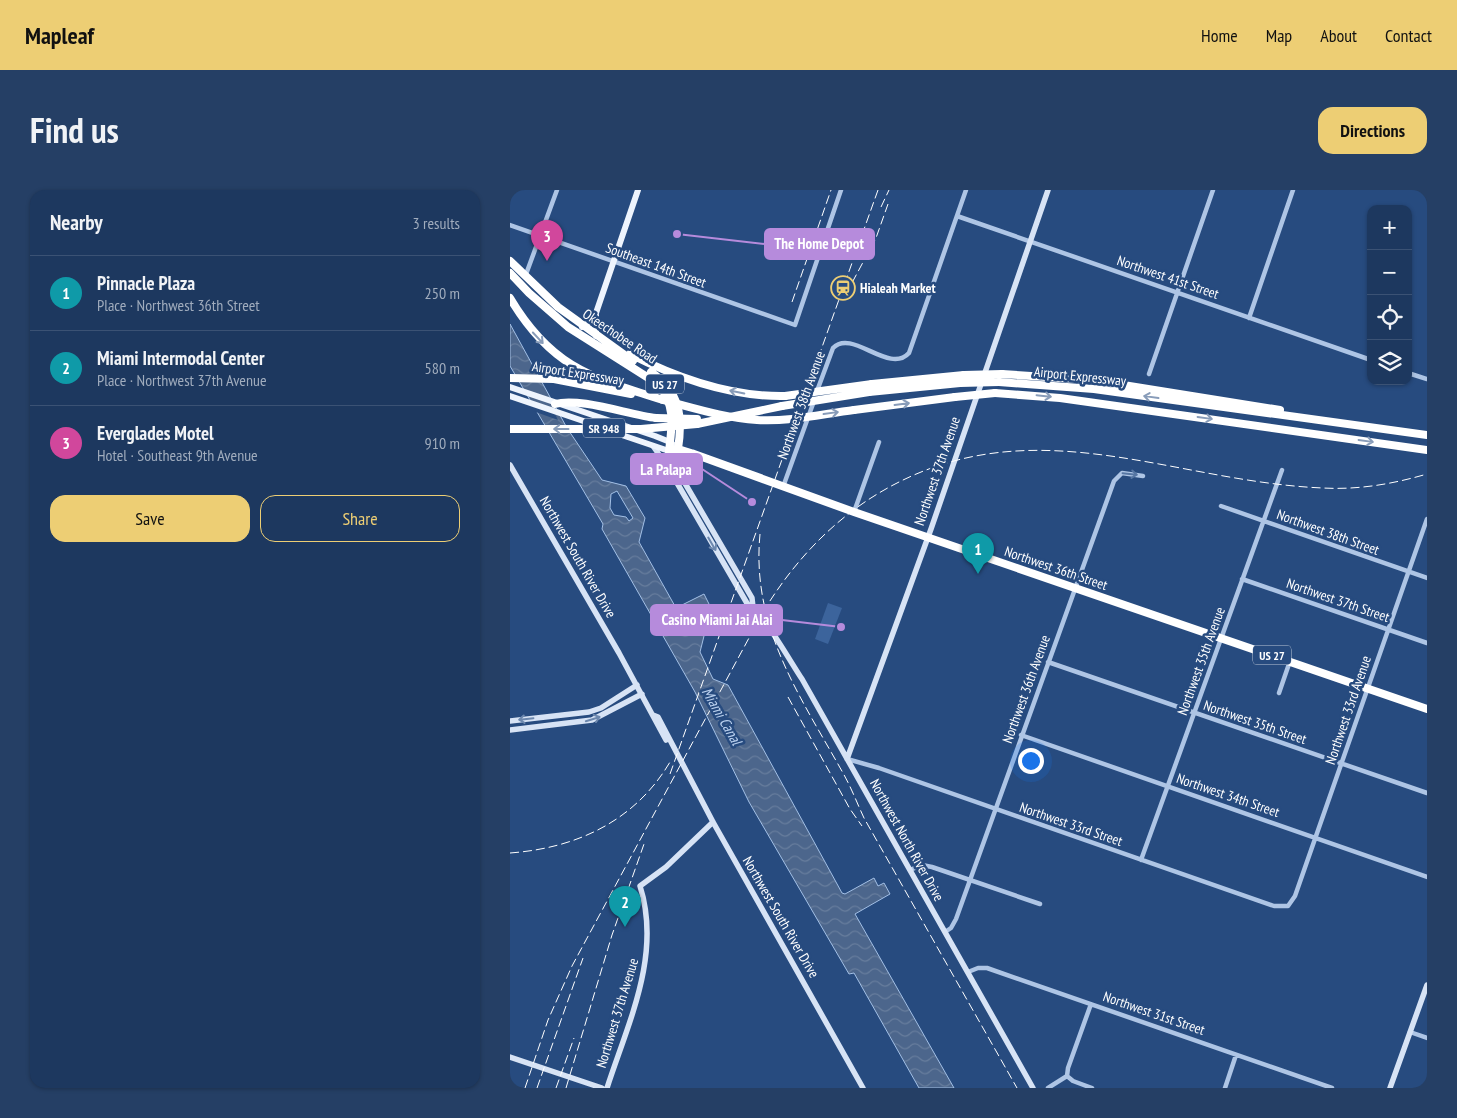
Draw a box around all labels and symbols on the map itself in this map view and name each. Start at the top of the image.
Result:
pin: 3 [531,220,563,261]
callout: The Home Depot [765,229,874,259]
text: The Home Depot [774,234,864,253]
street label: Southeast 14th Street [603,238,709,292]
street label: Northwest 41st Street [1115,251,1221,303]
station icon: Hialeah Market [830,275,856,301]
place label: Hialeah Market [860,279,936,297]
street label: Okeechobee Road [579,305,661,367]
one-way arrow [532,332,544,344]
street label: Northwest 38th Avenue [773,348,829,462]
street label: Airport Expressway [531,357,626,389]
street label: Airport Expressway [1033,362,1128,390]
road number: US 27 [646,374,684,393]
one-way arrow [729,387,745,396]
one-way arrow [1035,391,1051,401]
one-way arrow [1143,391,1159,401]
one-way arrow [894,399,910,409]
one-way arrow [823,407,839,417]
street label: Northwest 37th Avenue [910,414,964,528]
one-way arrow [1196,414,1212,424]
road number: SR 948 [583,418,625,438]
one-way arrow [553,424,570,434]
one-way arrow [1357,436,1373,446]
callout: La Palapa [631,454,702,484]
text: La Palapa [640,460,692,479]
one-way arrow [1122,470,1138,479]
street label: Northwest South River Drive [536,493,620,621]
street label: Northwest 38th Street [1274,505,1382,559]
pin: 1 [962,533,994,574]
one-way arrow [707,537,717,552]
street label: Northwest 36th Street [1002,542,1110,594]
street label: Northwest 37th Street [1284,574,1392,626]
street label: Northwest 35th Avenue [1173,604,1229,718]
callout: Casino Miami Jai Alai [651,605,782,635]
text: Casino Miami Jai Alai [661,610,773,629]
street label: Northwest 36th Avenue [998,632,1054,746]
road number: US 27 [1253,646,1291,664]
street label: Northwest 33rd Avenue [1321,653,1375,767]
water label: Miami Canal [698,684,747,750]
street label: Northwest 35th Street [1201,696,1309,748]
one-way arrow [518,714,534,724]
one-way arrow [584,714,600,724]
your location [1018,748,1044,774]
street label: Northwest 34th Street [1174,769,1282,821]
street label: Northwest North River Drive [866,776,948,905]
street label: Northwest 33rd Street [1017,798,1125,850]
street label: Northwest South River Drive [739,853,823,981]
pin: 2 [609,886,641,927]
street label: Northwest 37th Avenue [592,956,642,1070]
street label: Northwest 31st Street [1101,987,1207,1039]

